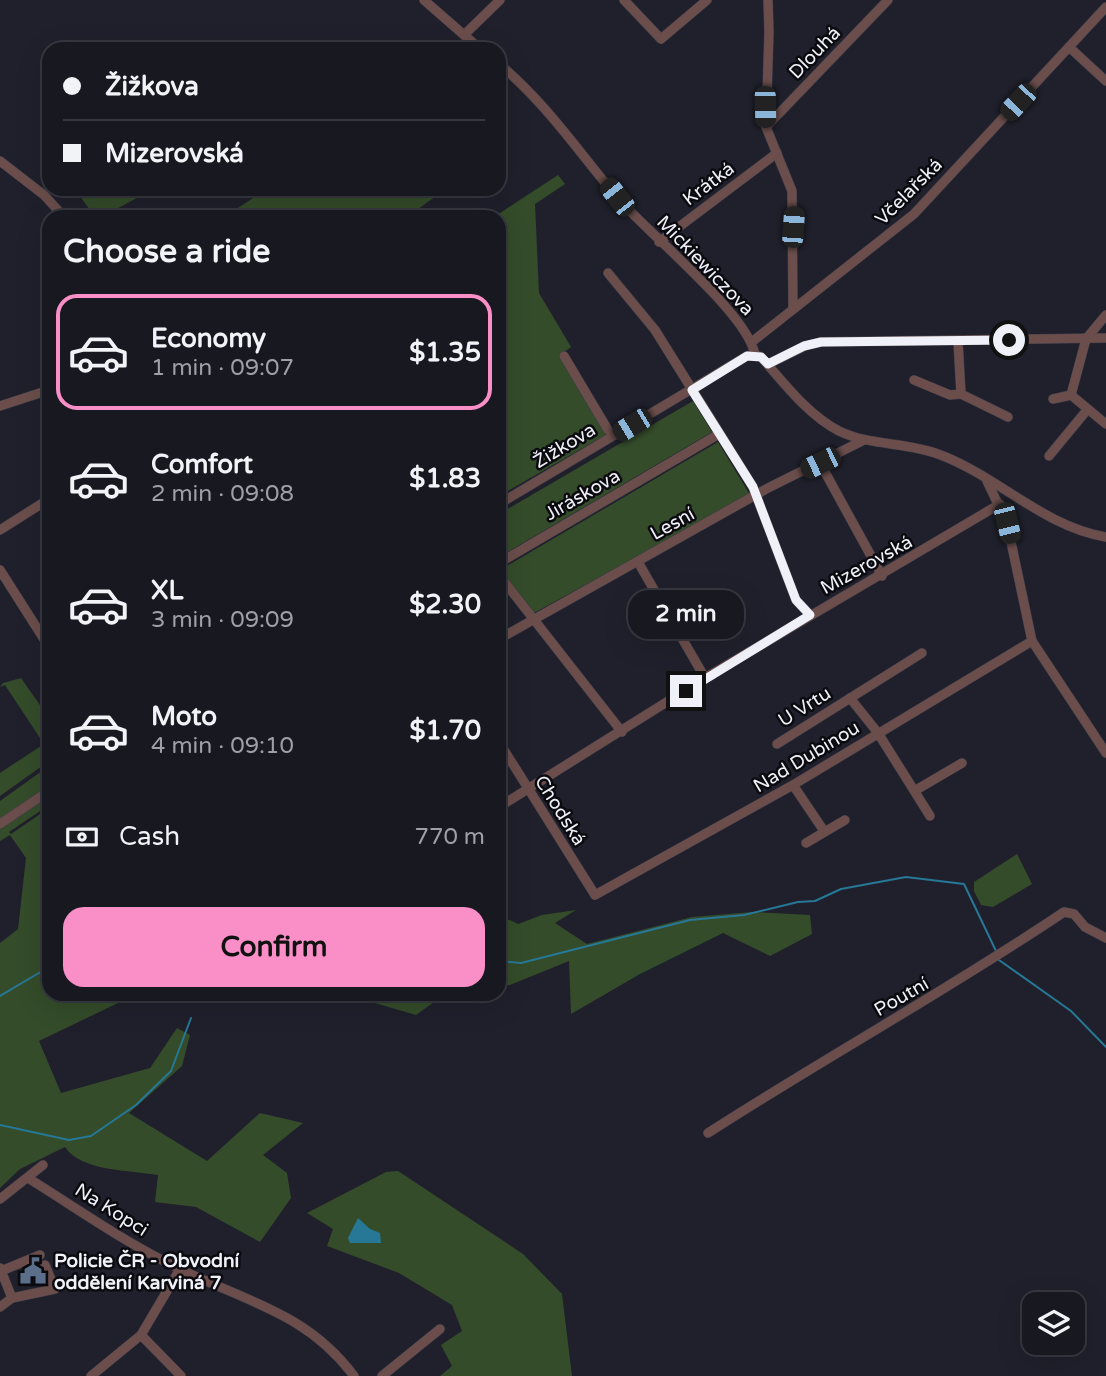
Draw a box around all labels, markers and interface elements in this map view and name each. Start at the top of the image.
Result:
street label: Dlouhá [785,22,845,83]
text: Žižkova [105,71,199,102]
car [996,79,1041,125]
car [755,86,776,128]
text: Mizerovská [105,138,244,169]
street label: Včelařská [871,154,947,230]
street label: Krátká [679,157,739,210]
car [596,174,639,220]
car [782,205,805,249]
street label: Mickiewiczova [652,211,758,320]
text: Choose a ride [63,233,270,271]
icon: car [67,321,130,384]
text: Economy [151,323,266,354]
route start [993,324,1025,356]
text: $1.35 [409,337,481,368]
text: 1 min · 09:07 [151,354,294,382]
car [609,405,656,445]
street label: Žižkova [529,419,600,473]
car [797,444,844,482]
icon: car [67,447,130,510]
text: Comfort [151,449,253,480]
text: $1.83 [409,463,481,494]
street label: Jiráskova [541,465,624,525]
text: 2 min · 09:08 [151,480,294,508]
car [992,500,1023,546]
street label: Lesní [647,503,699,545]
street label: Mizerovská [817,531,916,599]
icon: car [67,573,130,636]
text: XL [151,575,183,606]
text: $2.30 [409,589,481,620]
callout: 2 min [628,590,744,638]
text: 2 min [655,600,717,628]
text: 3 min · 09:09 [151,606,294,634]
route end [670,675,702,707]
street label: U Vrtu [774,682,835,731]
icon: car [67,699,130,762]
text: Moto [151,701,217,732]
text: $1.70 [409,715,481,746]
street label: Nad Dubinou [749,717,864,797]
text: 4 min · 09:10 [151,732,294,760]
street label: Chodská [530,772,590,850]
icon: cash [63,818,101,856]
text: Cash [119,821,180,852]
text: 770 m [415,823,485,851]
button: Confirm [63,907,485,987]
street label: Poutní [870,972,933,1021]
street label: Na Kopci [71,1179,152,1241]
place label: Policie ČR - Obvodní oddělení Karviná 7 [54,1249,240,1294]
public building icon: Policie ČR - Obvodní oddělení Karviná 7 [18,1256,48,1286]
map controls [1022,1292,1085,1355]
button: layers [1022,1292,1085,1355]

